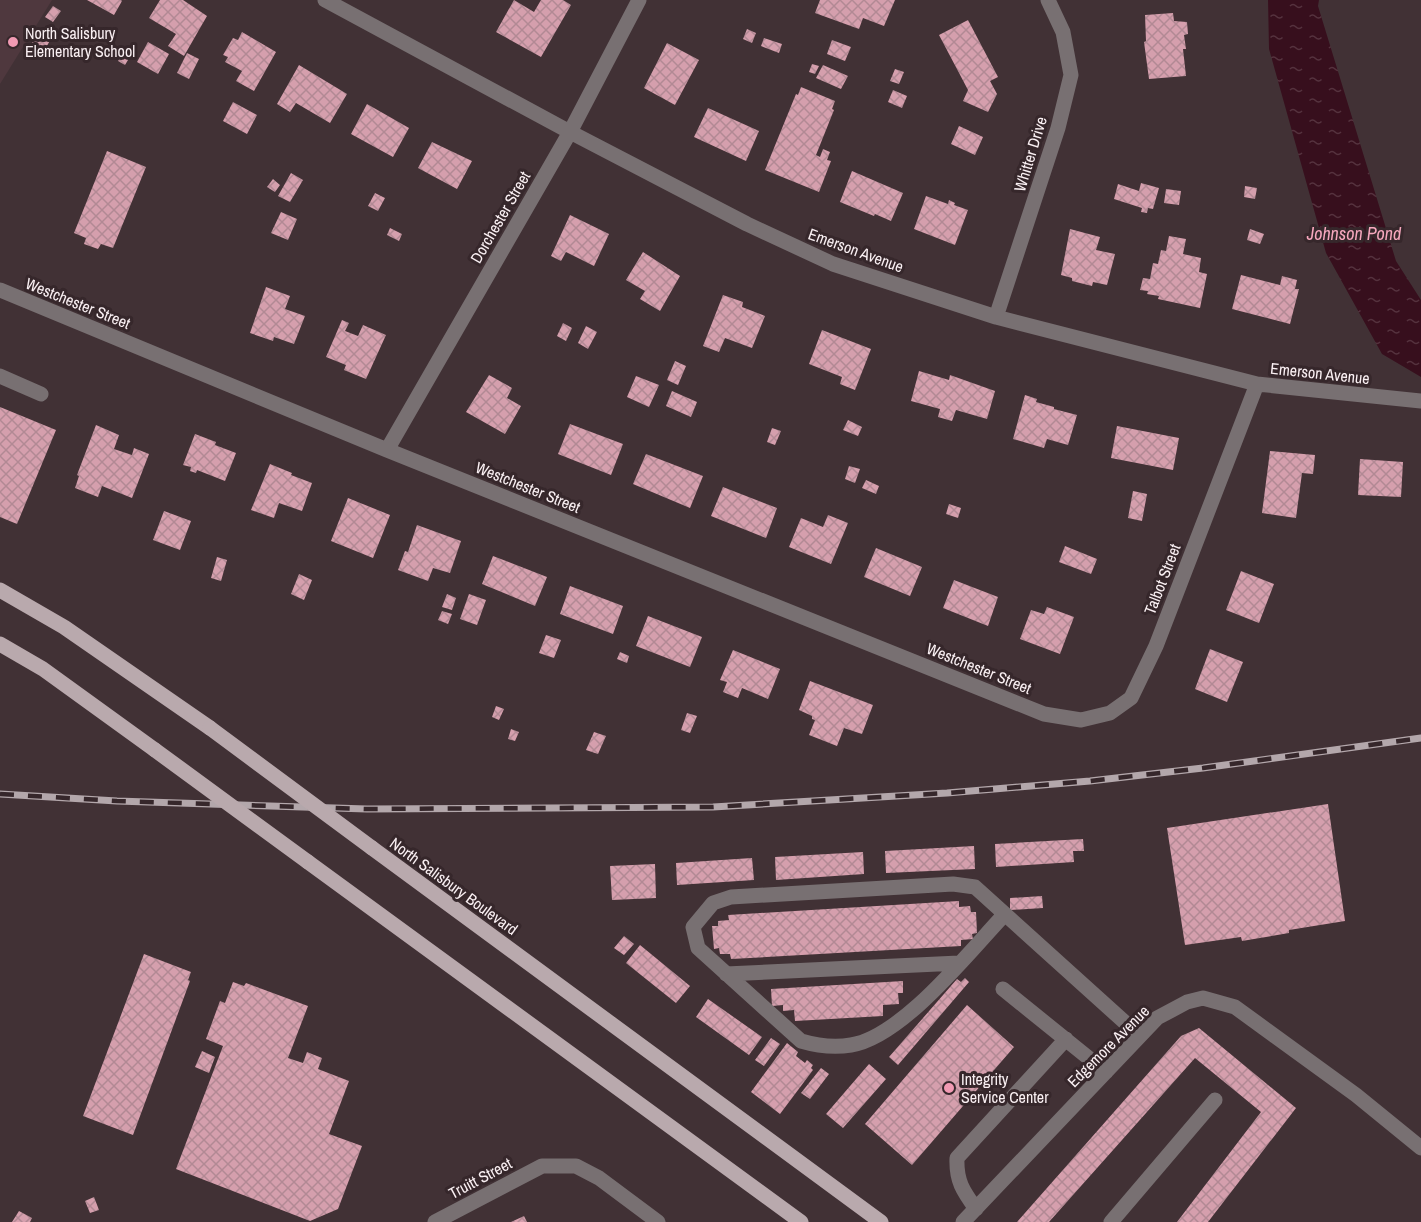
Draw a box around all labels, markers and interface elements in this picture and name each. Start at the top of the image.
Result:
place label: North Salisbury Elementary School [25,22,135,62]
marker: North Salisbury Elementary School [6,35,20,49]
street label: Whitter Drive [1008,114,1052,194]
street label: Dorchester Street [465,167,535,267]
water label: Johnson Pond [1306,221,1402,246]
street label: Emerson Avenue [805,223,907,277]
street label: Westchester Street [22,272,134,334]
street label: Emerson Avenue [1269,357,1371,389]
street label: Westchester Street [472,456,584,518]
street label: Talbot Street [1138,540,1186,617]
street label: Westchester Street [923,637,1035,699]
street label: North Salisbury Boulevard [386,832,522,940]
street label: Edgemore Avenue [1062,1000,1154,1092]
place label: Integrity Service Center [961,1068,1049,1108]
marker: Integrity Service Center [942,1081,956,1095]
street label: Truitt Street [444,1152,516,1204]

